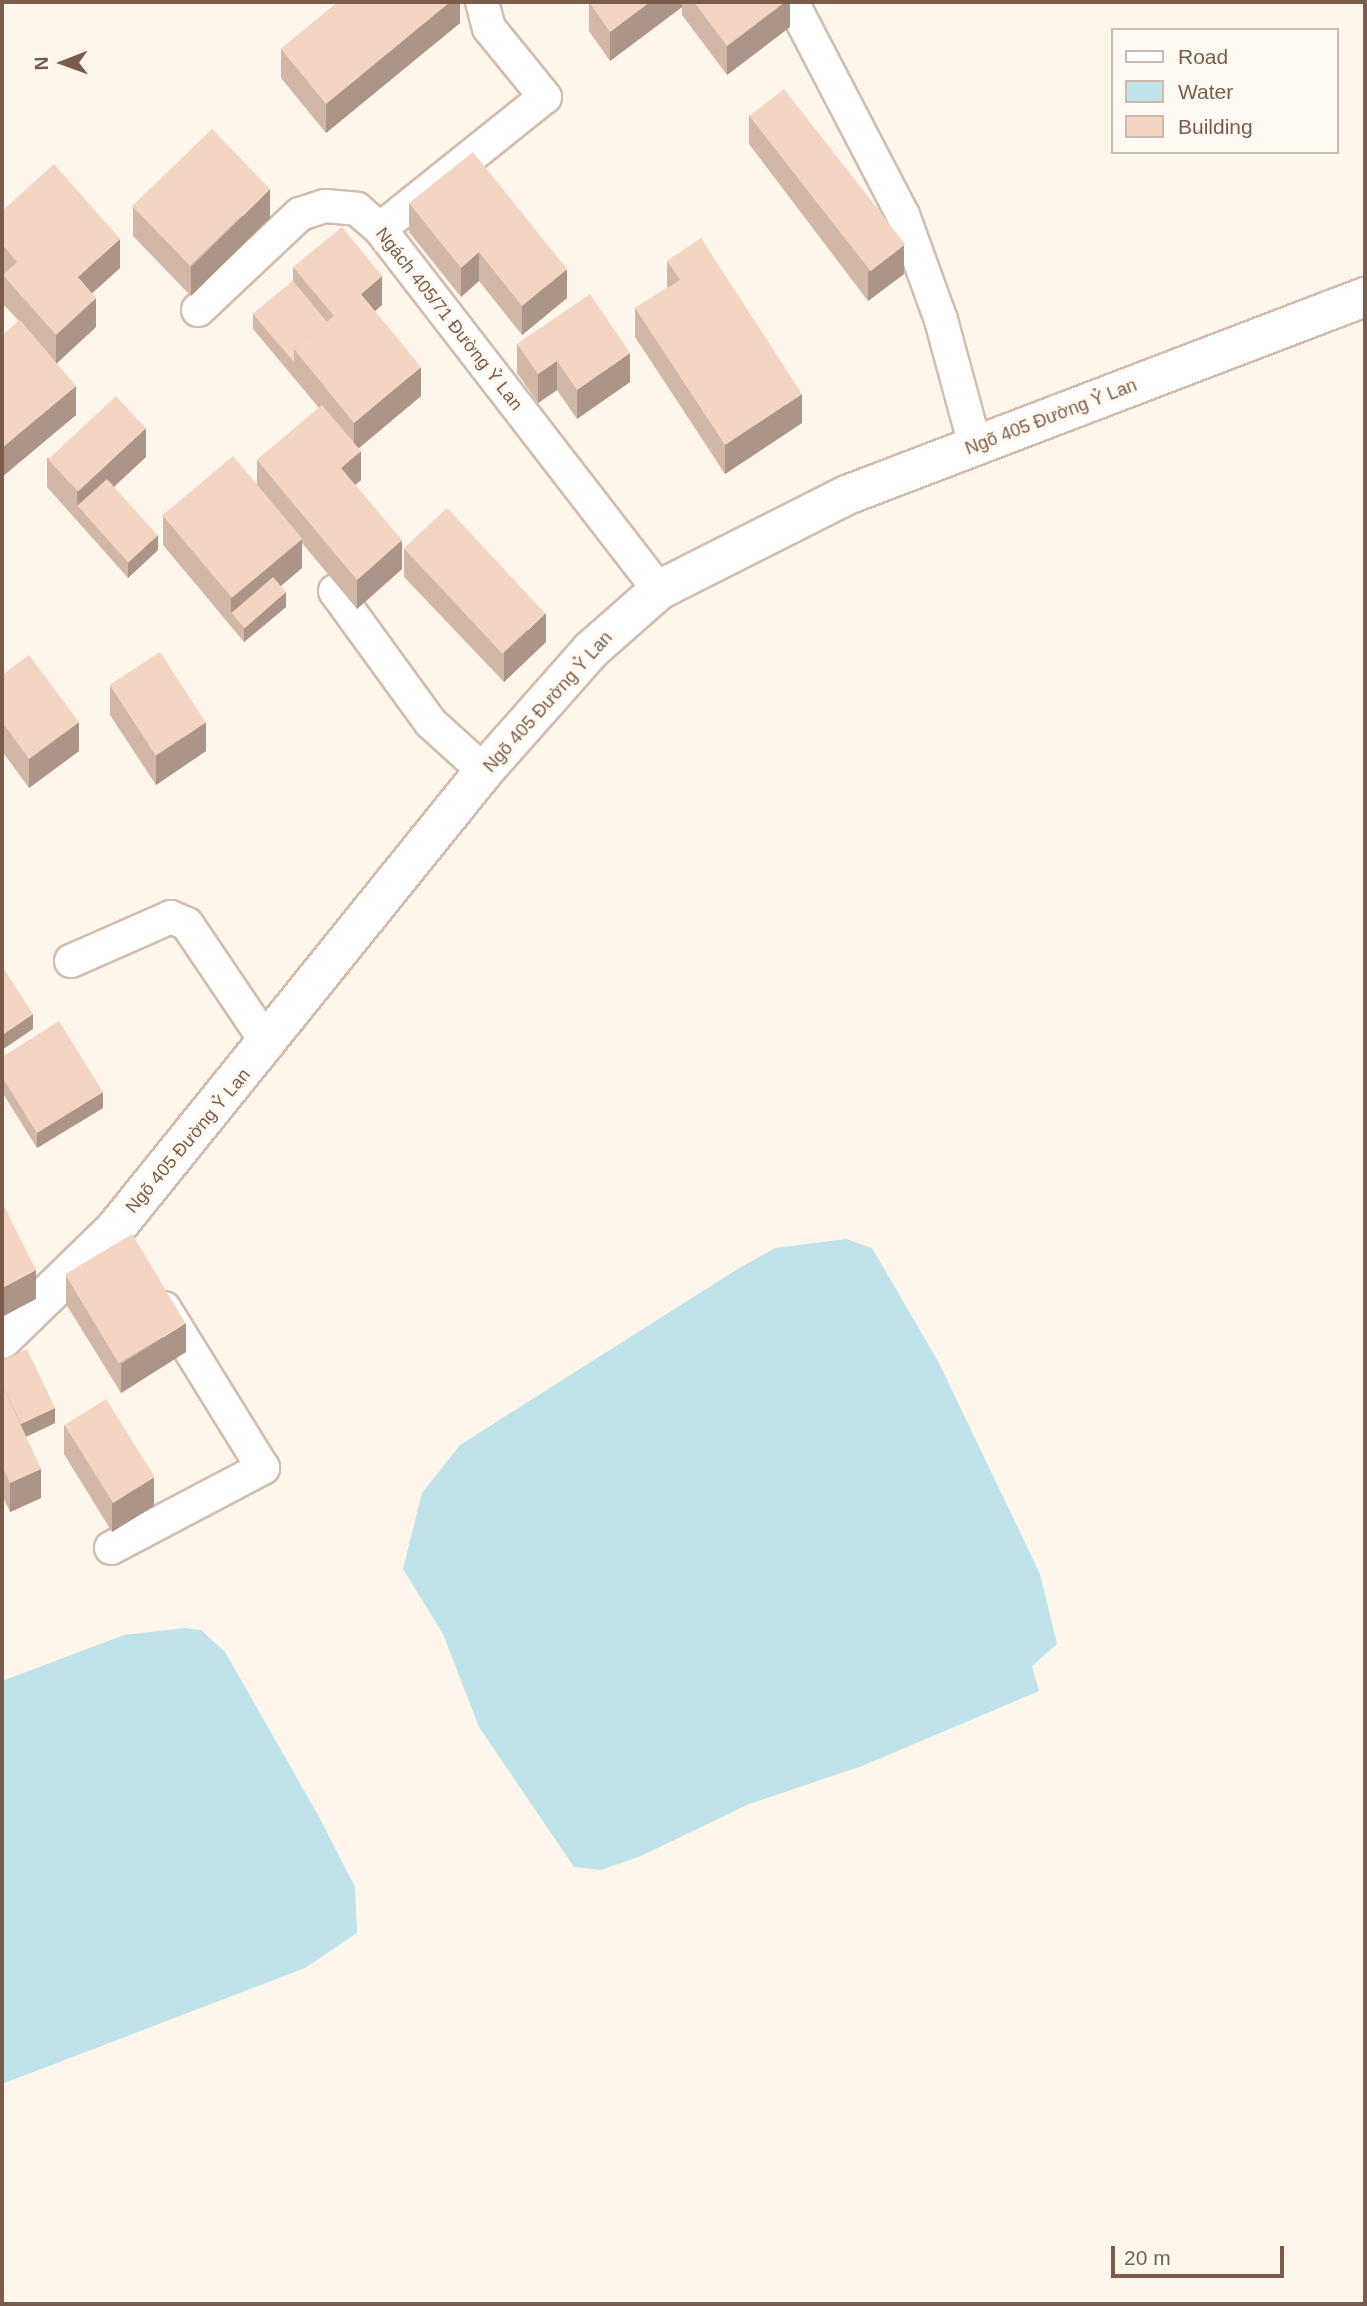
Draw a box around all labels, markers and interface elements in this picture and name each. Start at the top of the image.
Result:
north arrow [28,28,98,98]
legend [1112,28,1339,154]
text: Road [1178,45,1228,68]
text: N [31,56,52,70]
text: Water [1178,80,1233,103]
text: Building [1178,115,1253,138]
street label: Ngách 405/71 Đường Ỷ Lan [371,223,527,415]
street label: Ngõ 405 Đường Ỷ Lan [962,374,1140,460]
street label: Ngõ 405 Đường Ỷ Lan [479,627,617,777]
street label: Ngõ 405 Đường Ỷ Lan [121,1064,255,1218]
scale bar [1115,2232,1288,2276]
text: 20 m [1124,2246,1171,2269]

